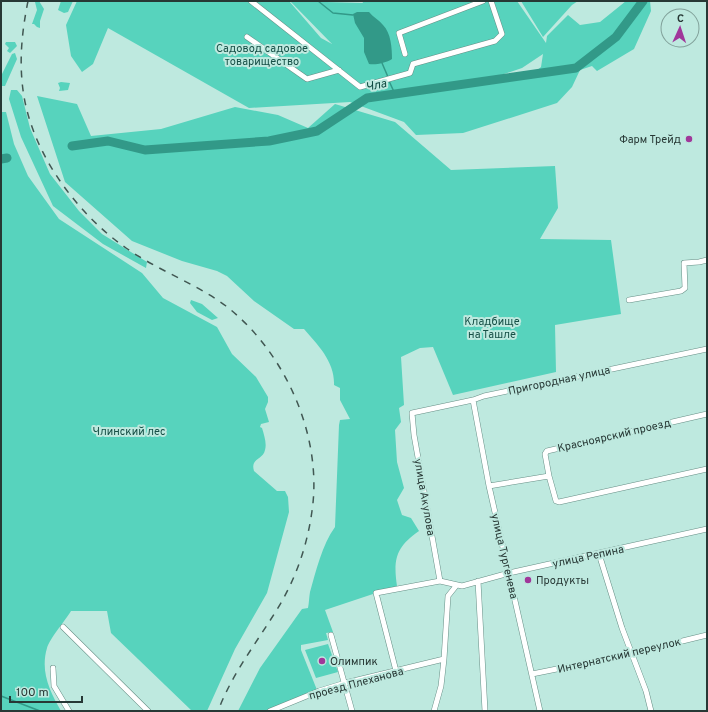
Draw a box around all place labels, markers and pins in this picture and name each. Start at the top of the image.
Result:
place label: Фарм Трейд [619,133,681,147]
marker: Фарм Трейд [684,134,694,144]
place label: Продукты [536,574,589,588]
marker: Продукты [523,575,533,585]
place label: Олимпик [330,655,378,669]
marker: Олимпик [317,656,327,666]

